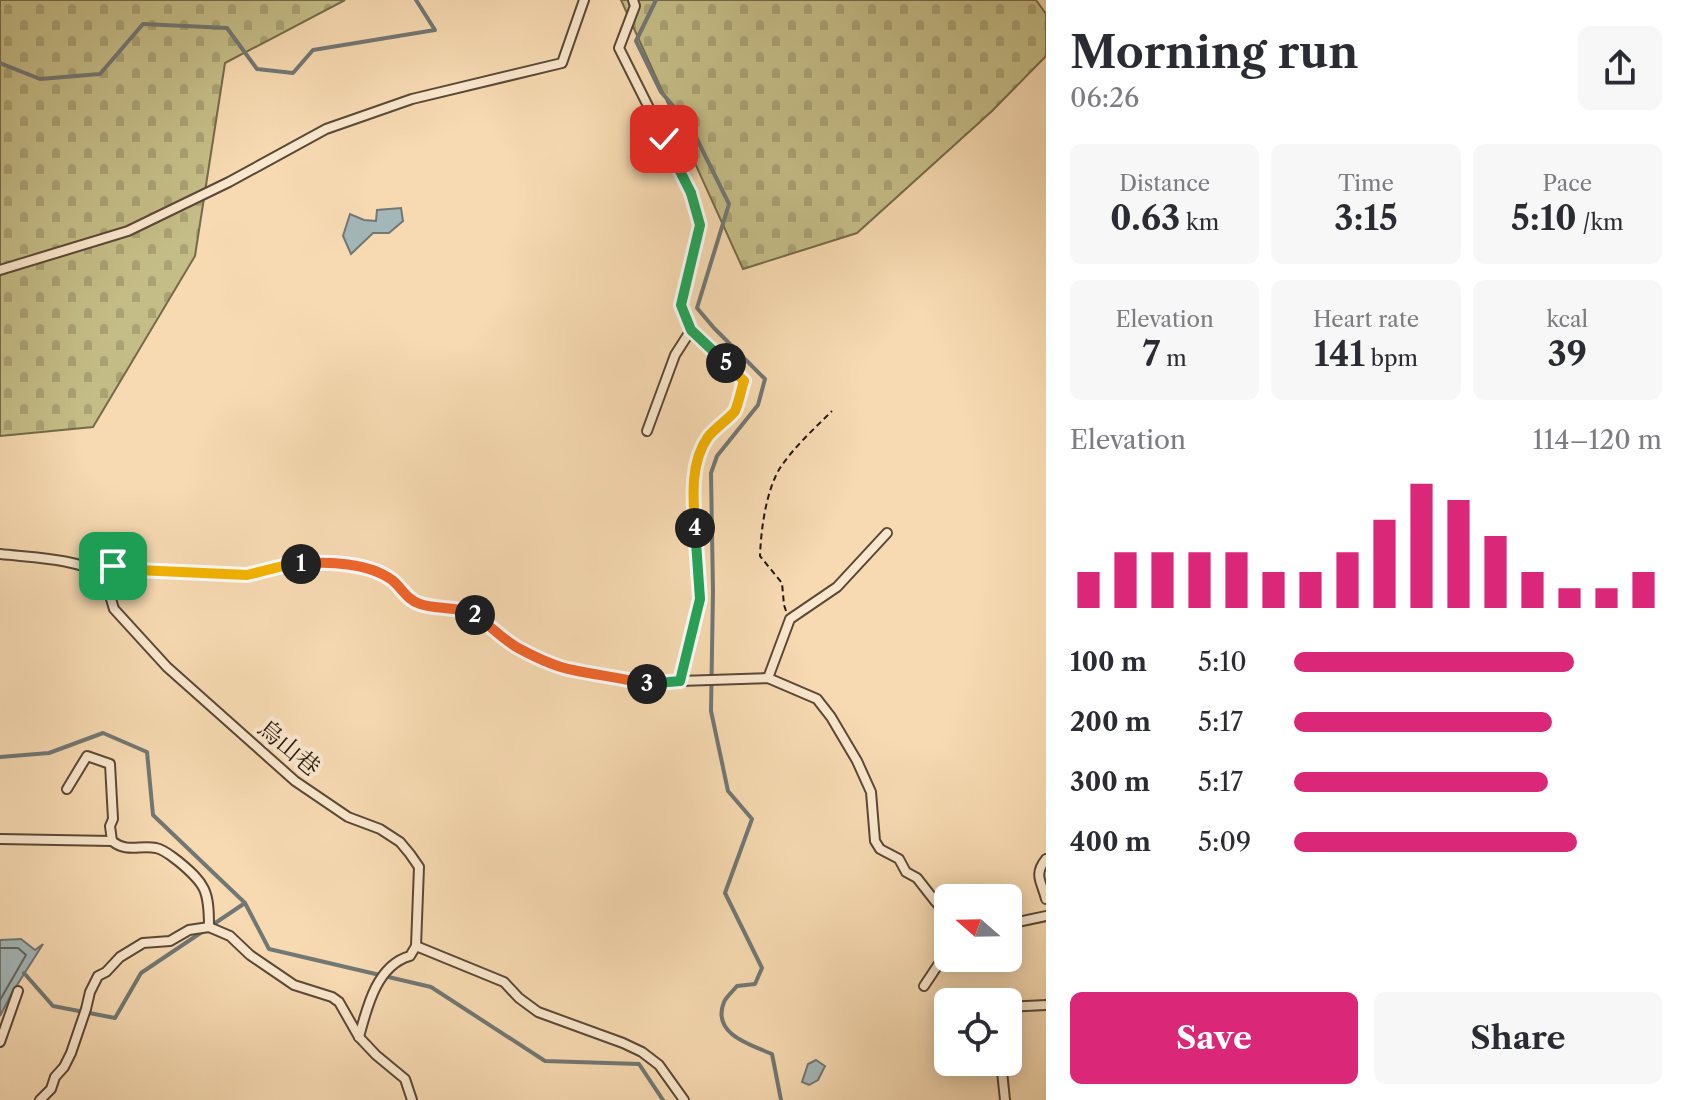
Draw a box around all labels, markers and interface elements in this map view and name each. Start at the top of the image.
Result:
text: Morning run [1070,25,1359,79]
button: share [1578,26,1662,110]
text: 06:26 [1070,82,1139,114]
pin [630,105,698,173]
icon: check [642,117,686,161]
text: Distance [1119,170,1210,197]
text: Time [1338,170,1394,197]
text: Pace [1542,170,1592,197]
text: 0.63 [1110,197,1180,239]
text: 3:15 [1334,197,1398,239]
text: 5:10 [1511,197,1577,239]
text: km [1180,209,1219,236]
text: /km [1577,209,1624,236]
text: Elevation [1116,306,1214,333]
text: Heart rate [1313,306,1419,333]
text: kcal [1547,306,1588,333]
text: 7 [1143,333,1160,375]
text: 141 [1314,333,1365,375]
text: 39 [1548,333,1587,375]
pin: 5 [706,343,746,383]
text: m [1160,345,1187,372]
text: bpm [1365,345,1418,372]
text: 5 [720,349,732,376]
text: Elevation [1070,424,1186,456]
text: 114–120 m [1533,424,1662,456]
pin: 4 [675,508,715,548]
text: 4 [688,514,702,541]
pin [79,532,147,600]
icon: arrive [91,544,135,588]
pin: 1 [281,544,321,584]
text: 1 [296,550,306,577]
pin: 2 [455,595,495,635]
text: 2 [469,601,482,628]
text: 100 m [1070,646,1147,678]
text: 5:10 [1198,646,1247,678]
pin: 3 [627,664,667,704]
text: 3 [641,670,653,697]
text: 200 m [1070,706,1151,738]
text: 5:17 [1198,706,1243,738]
street label: 烏山巷 [252,713,326,782]
text: 300 m [1070,766,1150,798]
text: 5:17 [1198,766,1243,798]
text: 400 m [1070,826,1151,858]
text: 5:09 [1198,826,1251,858]
north arrow [934,884,1022,972]
map controls [934,884,1022,1076]
button: locate [934,988,1022,1076]
button: Save [1070,992,1358,1084]
button: Share [1374,992,1662,1084]

